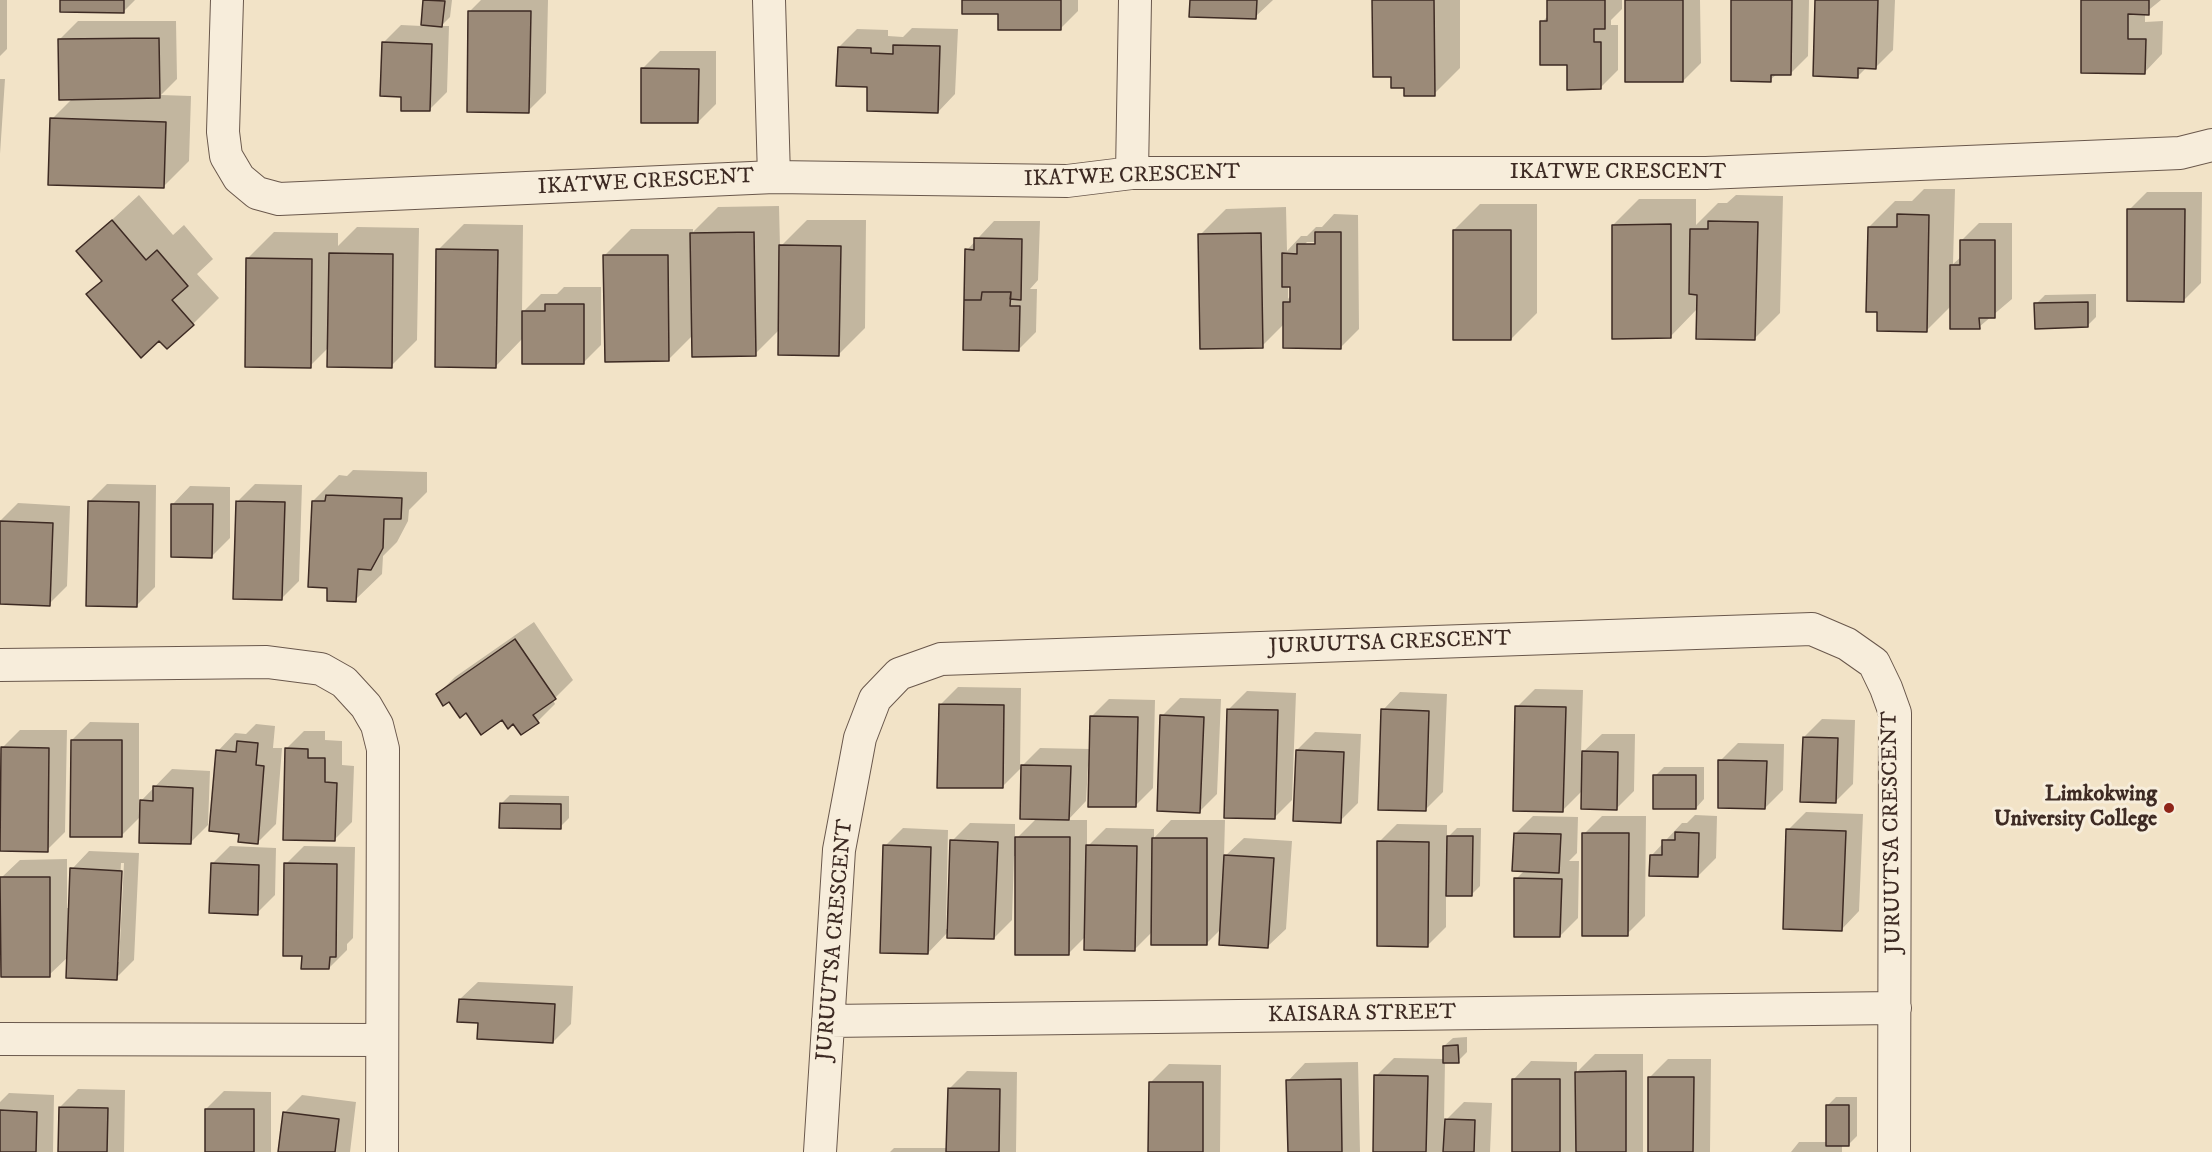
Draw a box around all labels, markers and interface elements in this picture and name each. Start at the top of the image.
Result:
street label: IKATWE CRESCENT [1023,160,1241,194]
street label: IKATWE CRESCENT [1510,160,1726,186]
street label: IKATWE CRESCENT [537,164,755,202]
street label: JURUUTSA CRESCENT [1268,627,1512,661]
street label: JURUUTSA CRESCENT [1878,711,1908,953]
place label: Limkokwing University College [1994,782,2157,834]
marker: Limkokwing University College [2162,801,2176,815]
street label: JURUUTSA CRESCENT [812,818,860,1062]
street label: KAISARA STREET [1268,1000,1456,1030]

